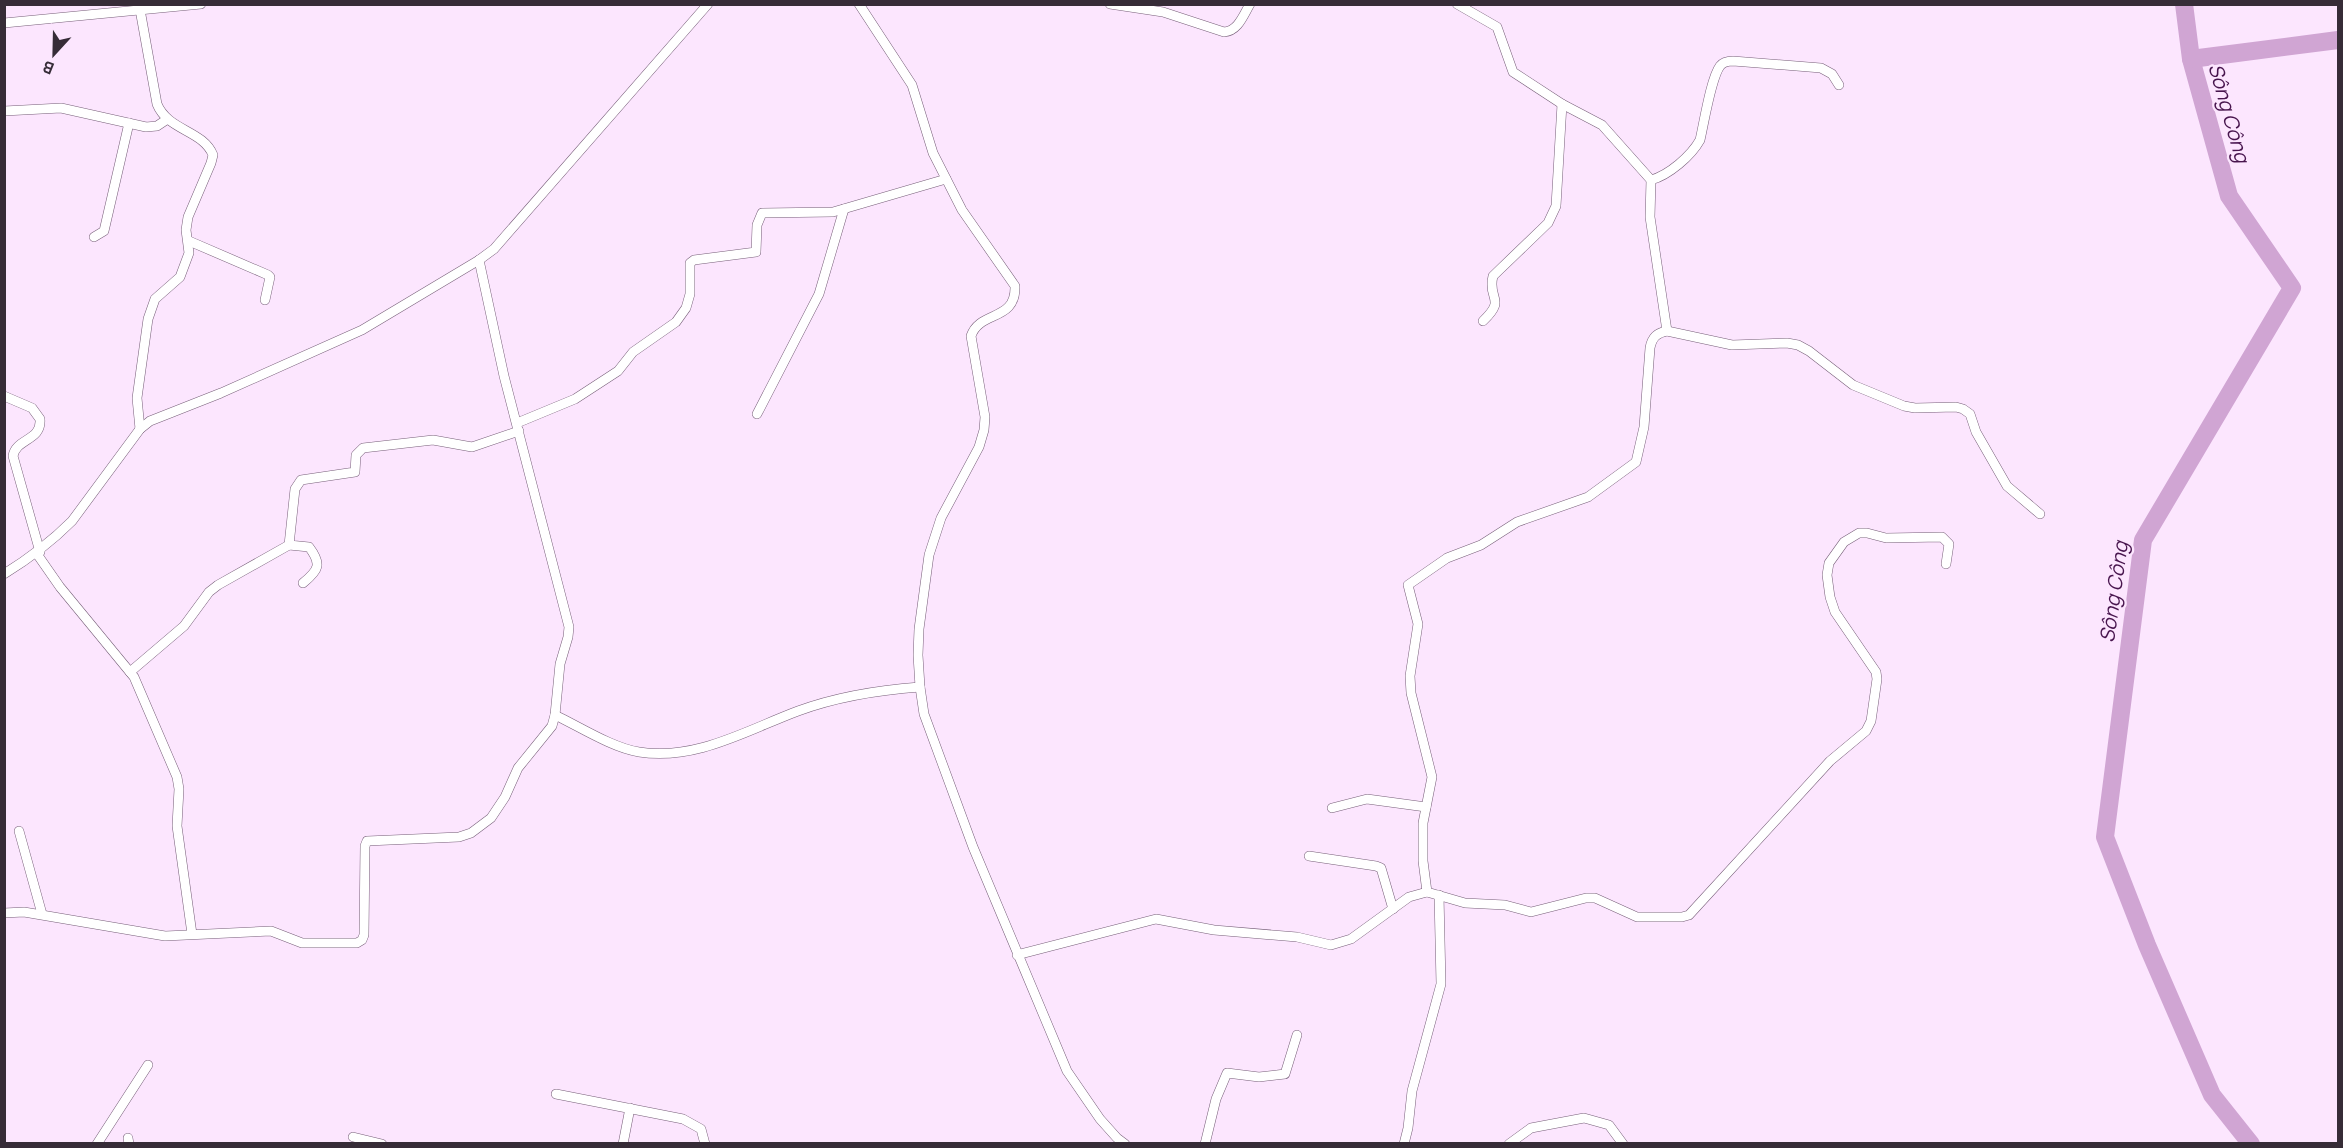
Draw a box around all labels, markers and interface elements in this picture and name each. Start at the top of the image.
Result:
north arrow [24,24,84,84]
text: B [40,56,57,80]
water label: Sông Công [2202,60,2257,168]
water label: Sông Công [2093,538,2134,644]

